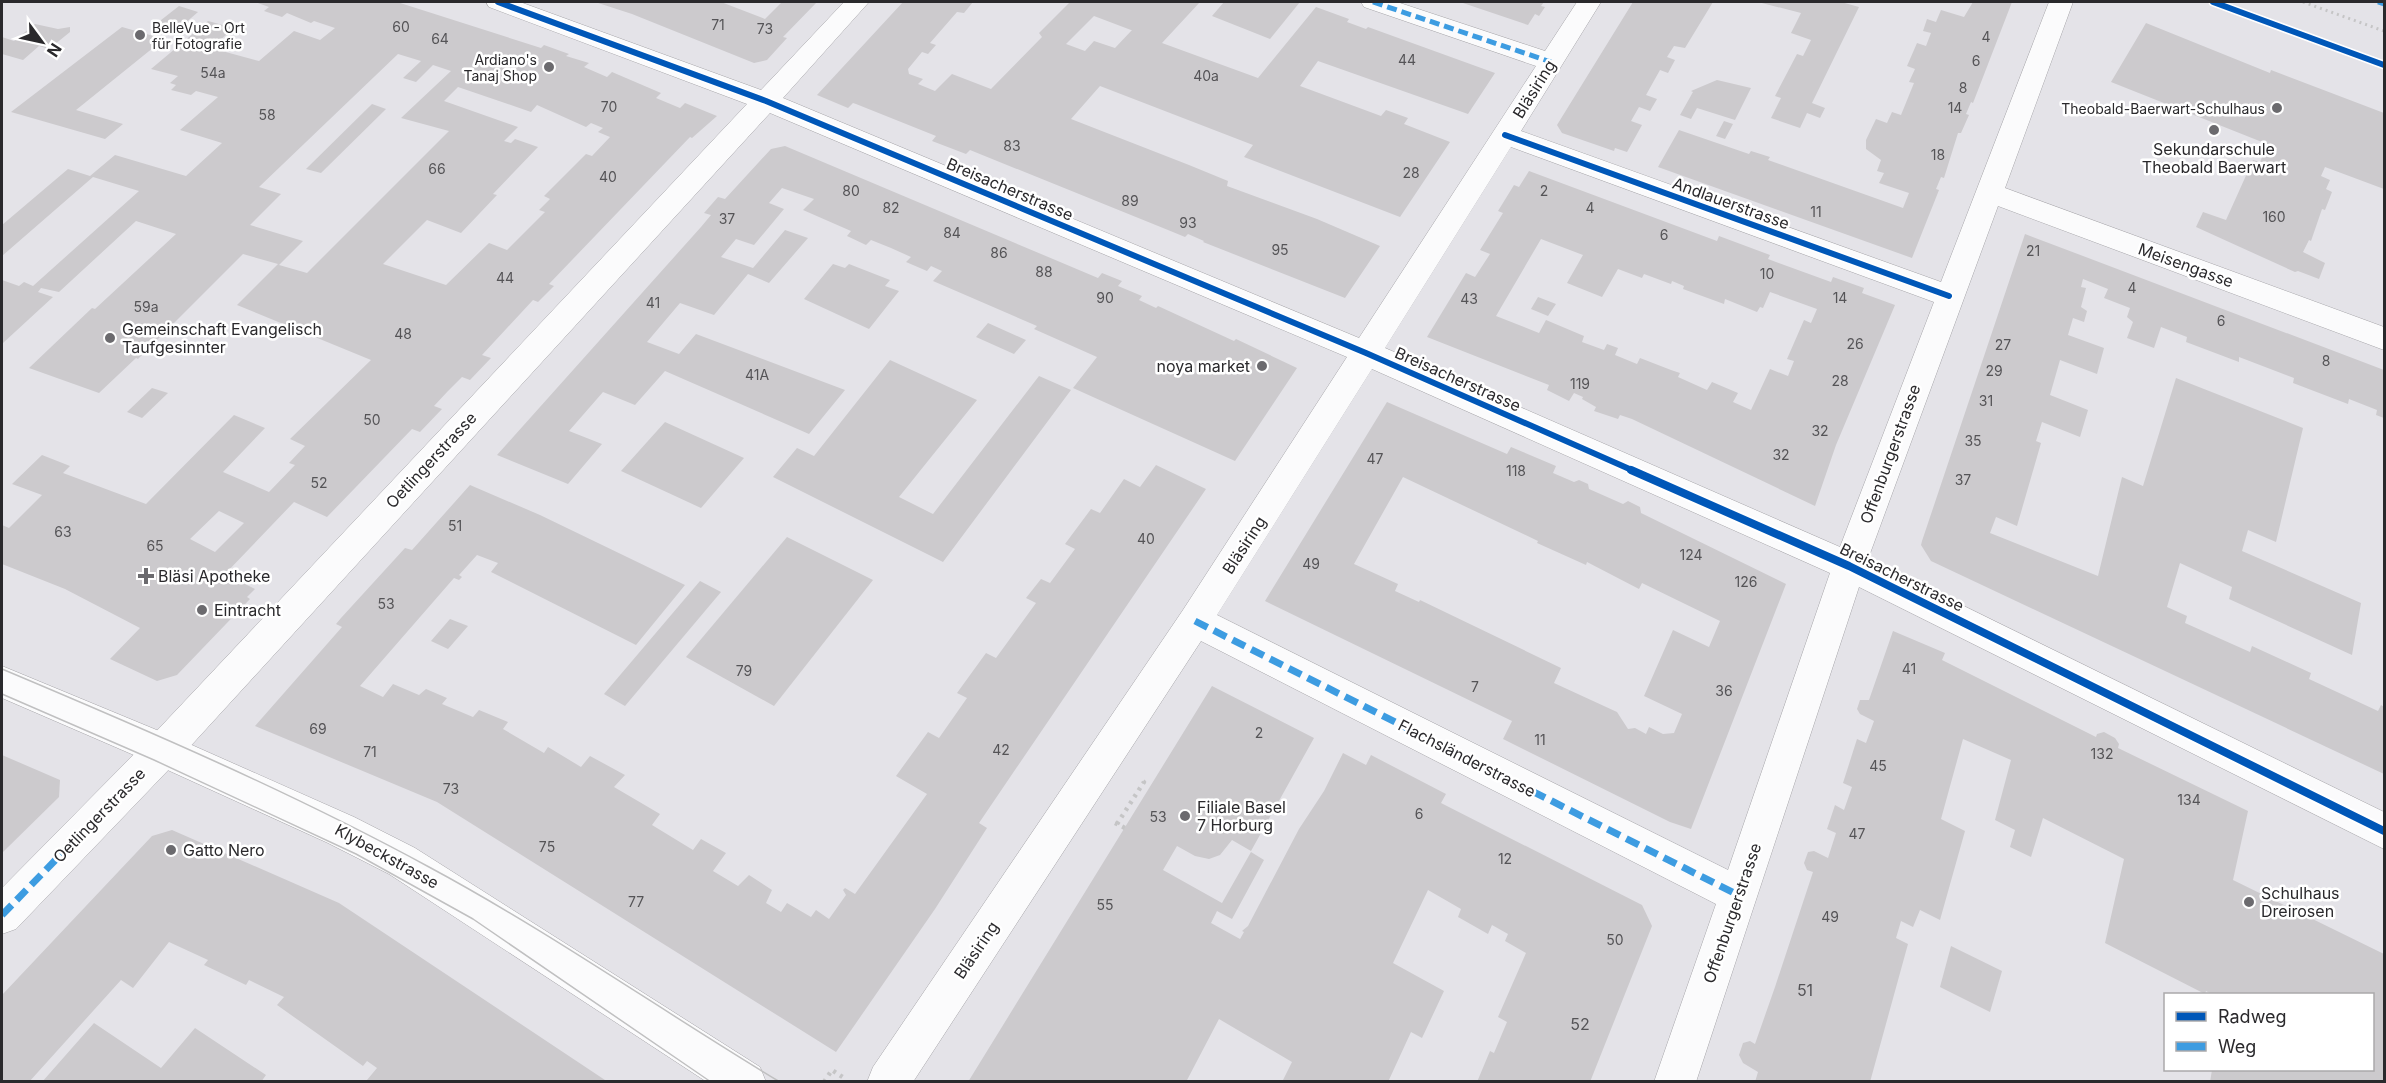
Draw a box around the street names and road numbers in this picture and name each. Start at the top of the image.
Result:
street label: Bläsiring [1508,56,1560,122]
street label: Breisacherstrasse [944,153,1076,225]
street label: Andlauerstrasse [1670,173,1792,233]
street label: Meisengasse [2136,239,2236,291]
street label: Breisacherstrasse [1392,342,1524,416]
street label: Offenburgerstrasse [1855,382,1925,526]
street label: Oetlingerstrasse [381,408,481,512]
street label: Bläsiring [1218,512,1270,578]
street label: Breisacherstrasse [1837,538,1967,616]
street label: Flachsländerstrasse [1395,715,1539,801]
street label: Oetlingerstrasse [49,763,149,867]
street label: Klybeckstrasse [332,819,442,893]
street label: Offenburgerstrasse [1699,840,1765,986]
street label: Bläsiring [950,917,1002,983]

